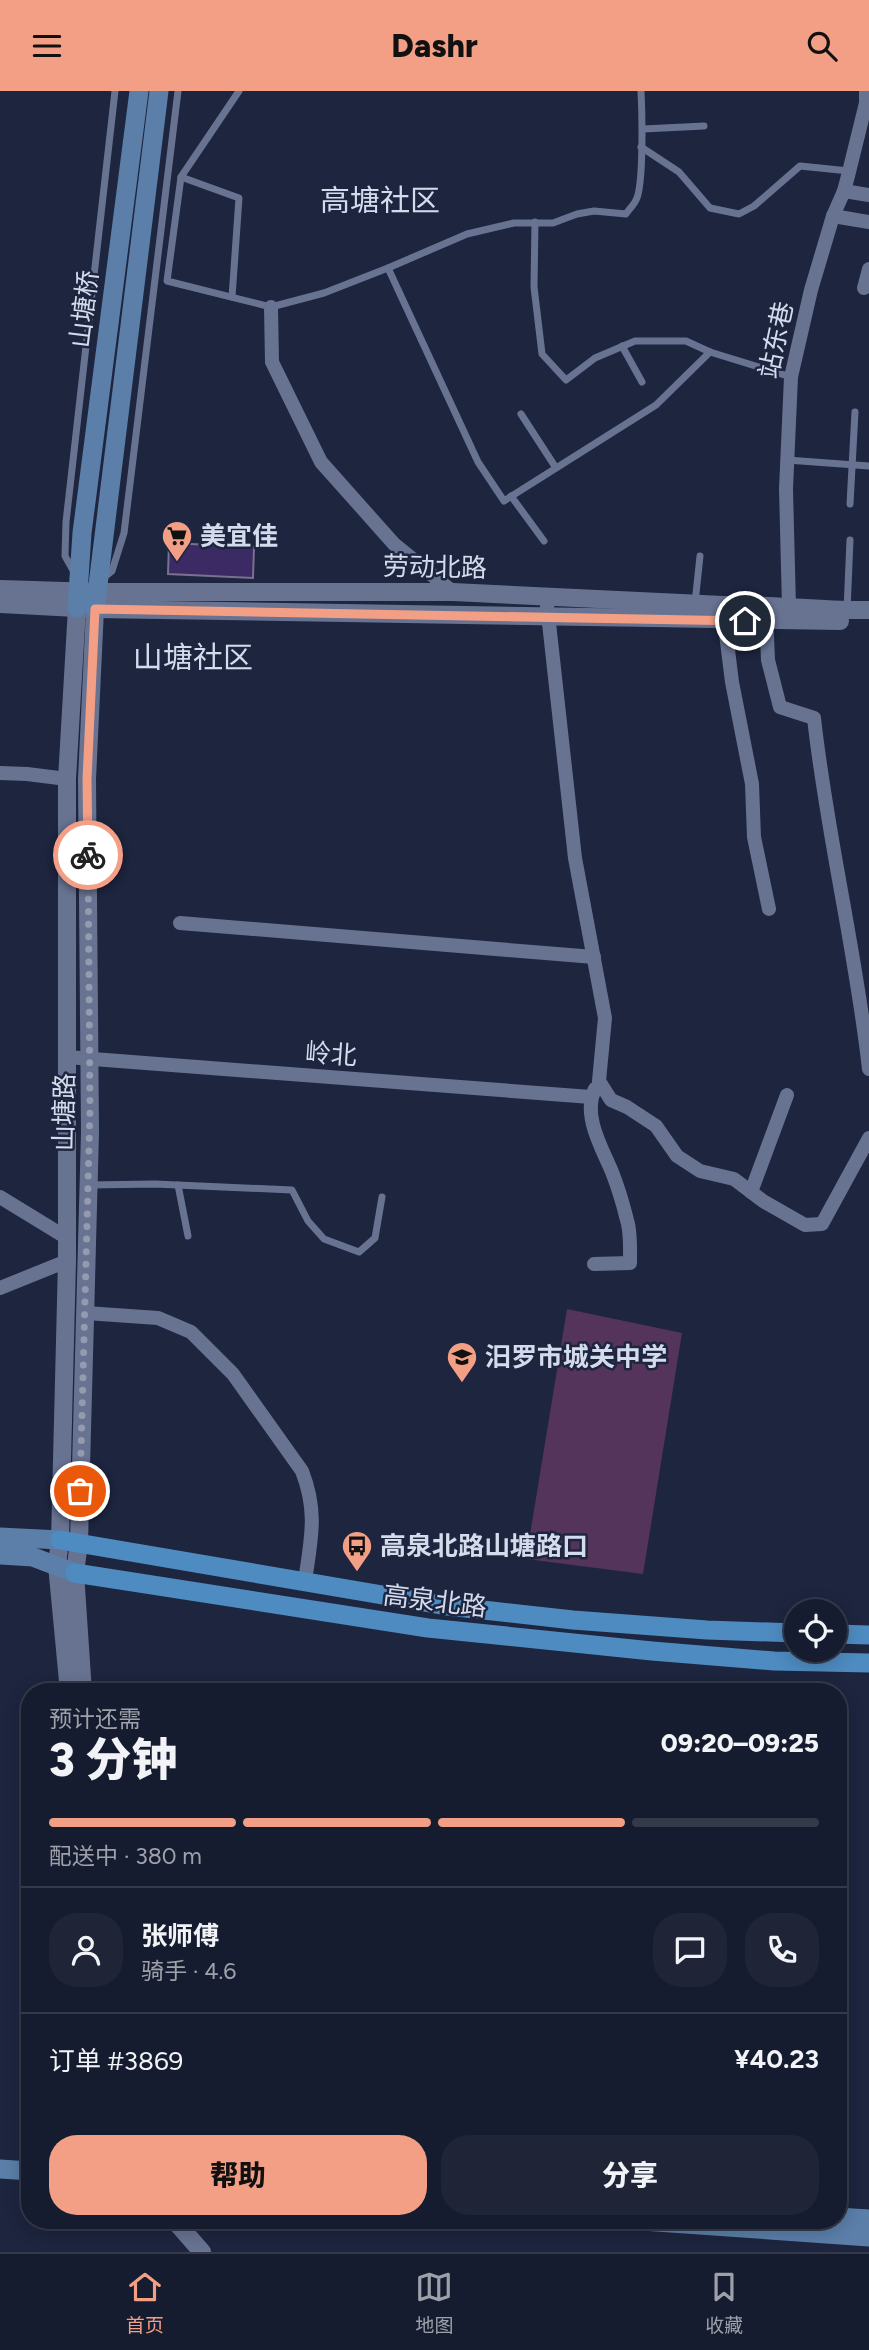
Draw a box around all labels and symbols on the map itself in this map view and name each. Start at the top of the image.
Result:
district label: 高塘社区 [320,182,440,219]
street label: 山塘桥 [63,268,105,350]
street label: 站东巷 [752,299,800,381]
supermarket icon: 美宜佳 [160,519,194,563]
place label: 美宜佳 [200,520,278,552]
street label: 劳动北路 [383,550,487,584]
pin [715,591,775,651]
district label: 山塘社区 [133,639,253,676]
courier [53,820,123,890]
street label: 岭北 [304,1036,358,1072]
street label: 山塘路 [47,1073,81,1151]
school or university icon: 汨罗市城关中学 [445,1340,479,1384]
place label: 汨罗市城关中学 [485,1341,667,1373]
pin [50,1461,110,1521]
bus stop icon: 高泉北路山塘路口 [340,1529,374,1573]
place label: 高泉北路山塘路口 [380,1530,588,1562]
street label: 高泉北路 [381,1579,489,1623]

